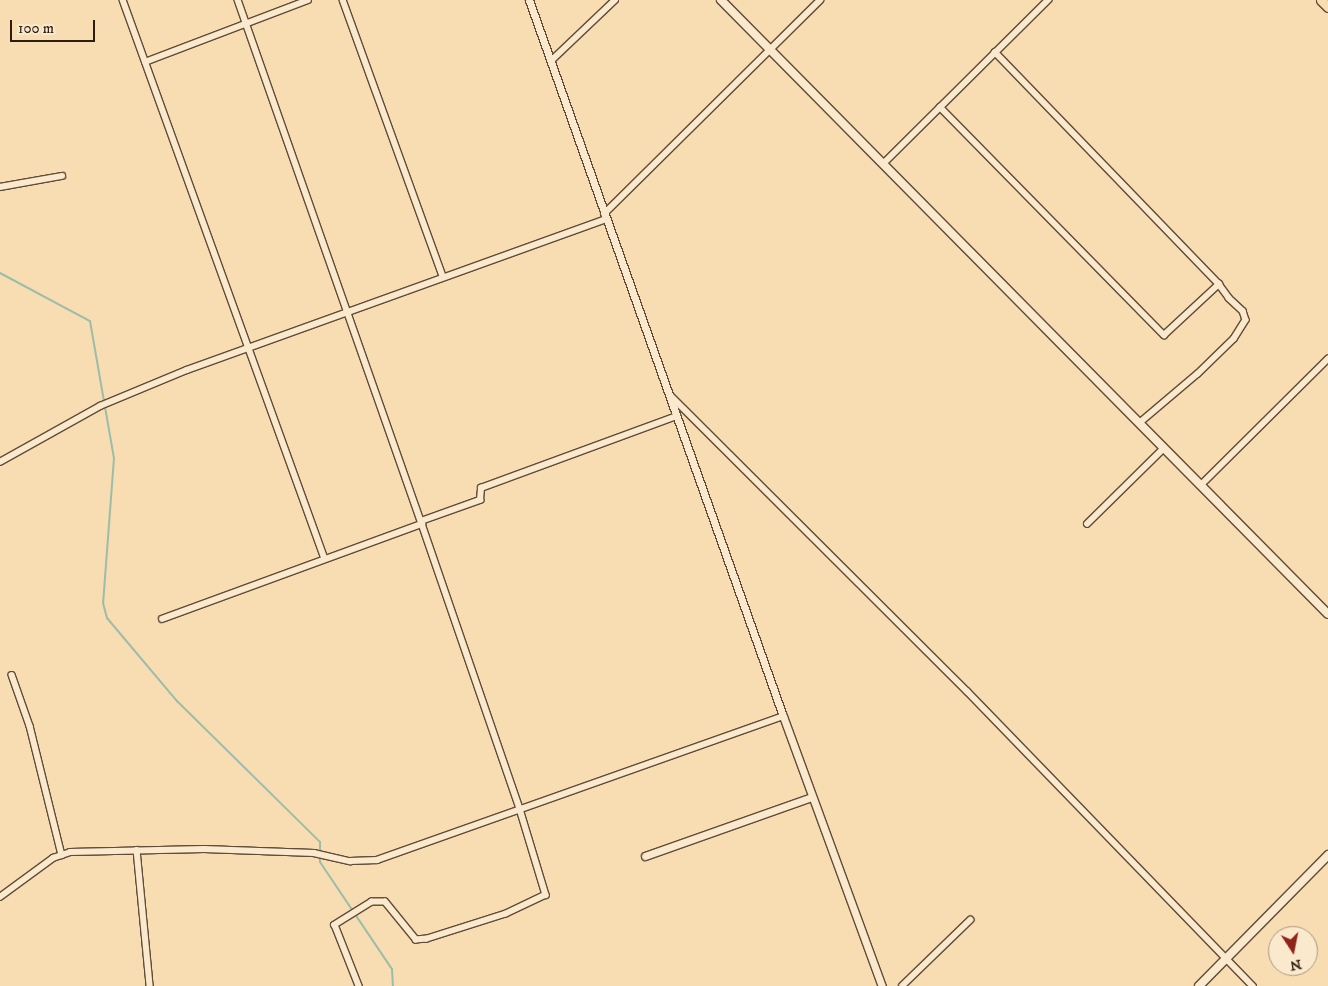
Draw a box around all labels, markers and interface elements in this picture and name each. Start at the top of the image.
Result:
scale bar [12,10,98,42]
text: 100 m [18,19,54,38]
north arrow [1268,926,1318,976]
text: N [1288,955,1303,975]

